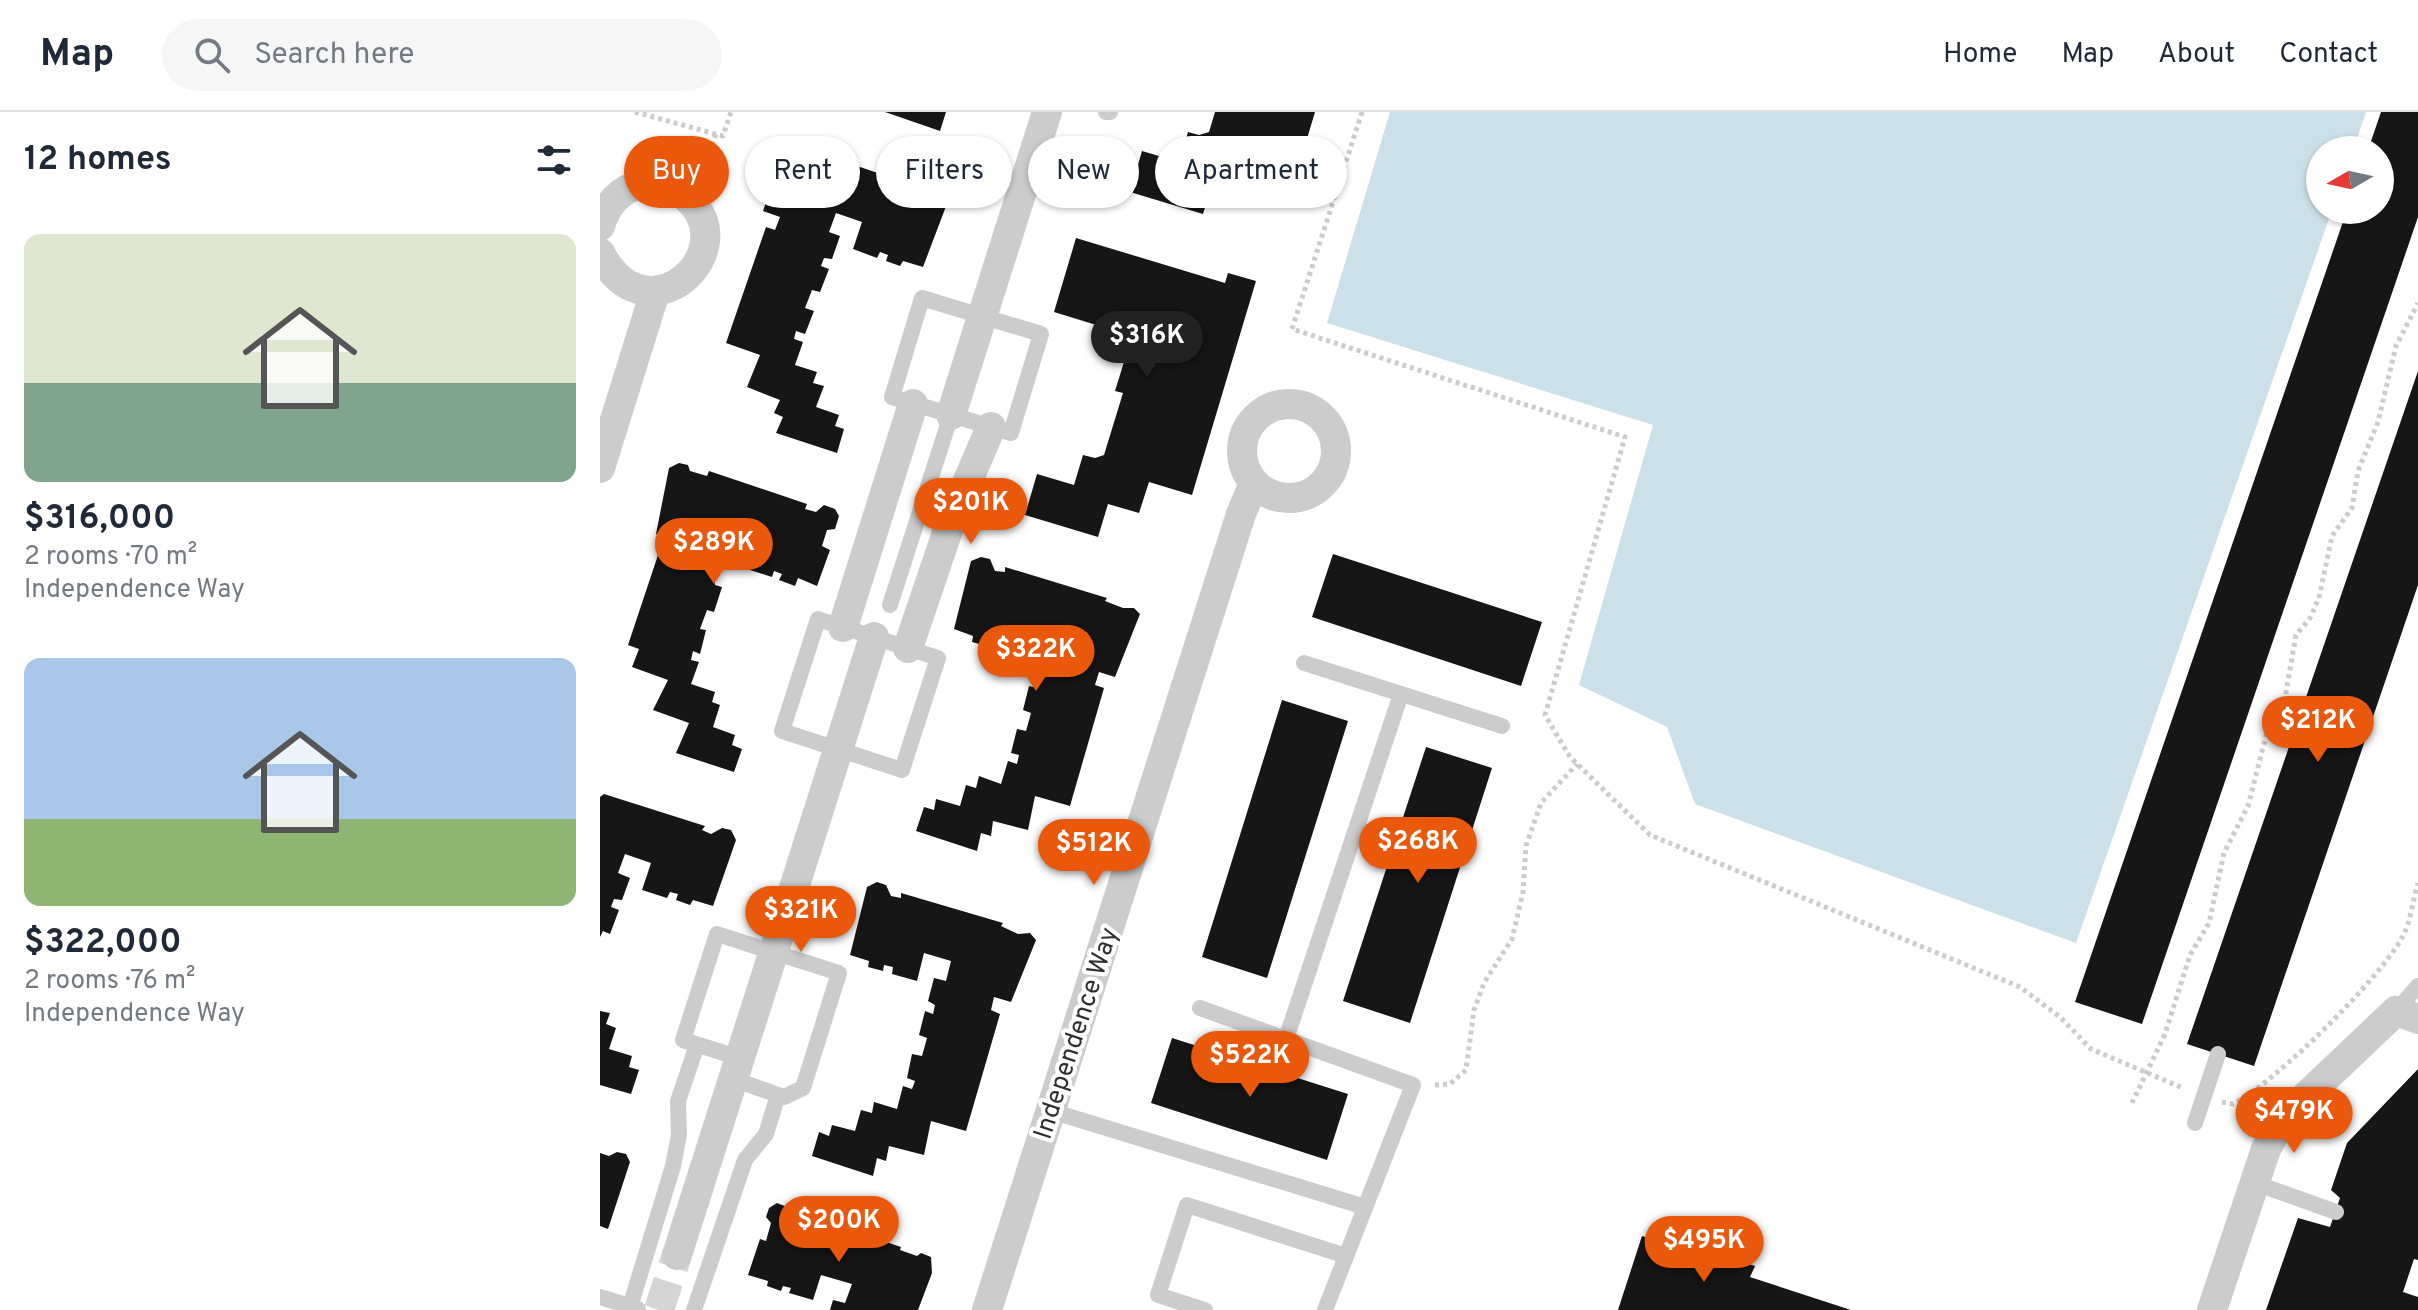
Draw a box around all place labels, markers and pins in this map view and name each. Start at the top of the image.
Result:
pin: $316K [1091,311,1203,379]
pin: $201K [915,478,1027,546]
pin: $289K [658,518,770,586]
pin: $322K [980,625,1092,693]
pin: $212K [2262,696,2374,764]
pin: $268K [1362,817,1474,885]
pin: $512K [1038,819,1150,887]
pin: $321K [745,886,857,954]
pin: $522K [1194,1031,1306,1099]
pin: $479K [2238,1087,2350,1155]
pin: $200K [783,1196,895,1264]
pin: $495K [1648,1216,1760,1284]

